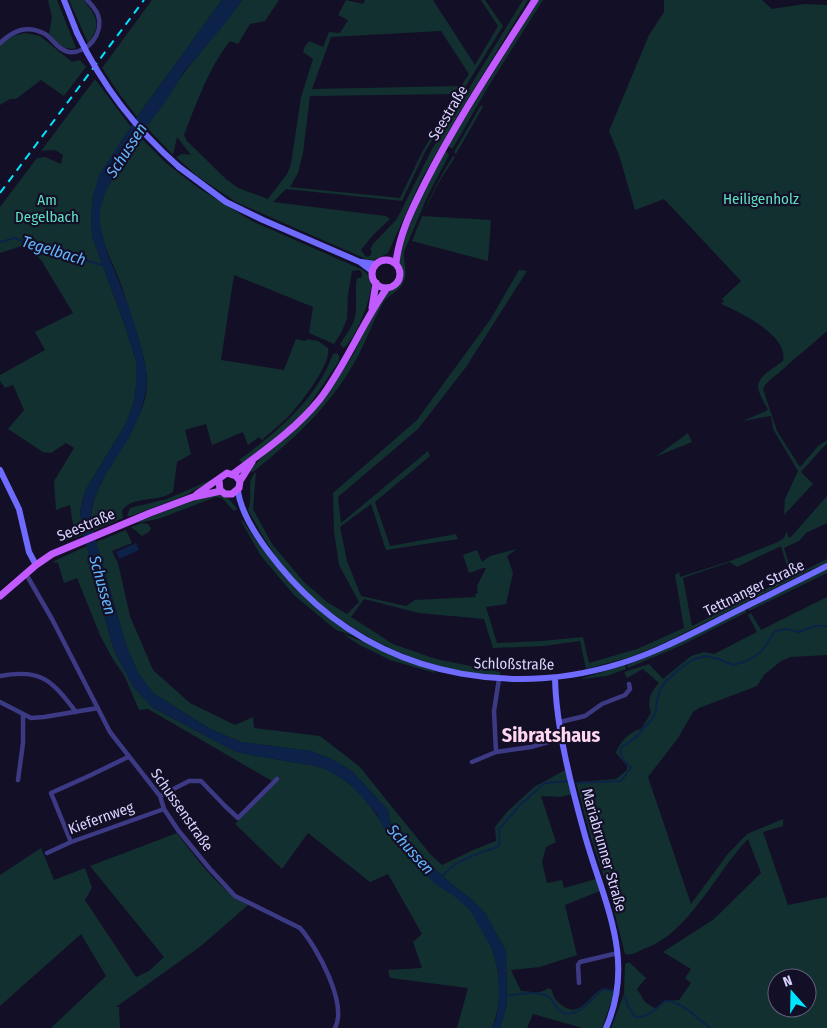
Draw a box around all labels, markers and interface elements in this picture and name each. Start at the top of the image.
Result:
street label: Seestraße [425,82,471,144]
water label: Schussen [101,120,151,182]
park label: Heiligenholz [723,190,799,208]
park label: Am Degelbach [15,191,79,226]
water label: Tegelbach [19,232,88,269]
street label: Seestraße [54,505,118,545]
water label: Schussen [85,552,120,617]
street label: Tettnanger Straße [701,556,807,620]
street label: Schloßstraße [474,654,554,674]
district label: Sibratshaus [502,723,600,747]
street label: Schussenstraße [147,765,217,855]
street label: Mariabrunner Straße [578,786,630,914]
street label: Kiefernweg [66,798,136,838]
water label: Schussen [383,820,438,878]
north arrow [767,968,817,1018]
text: N [781,972,795,991]

